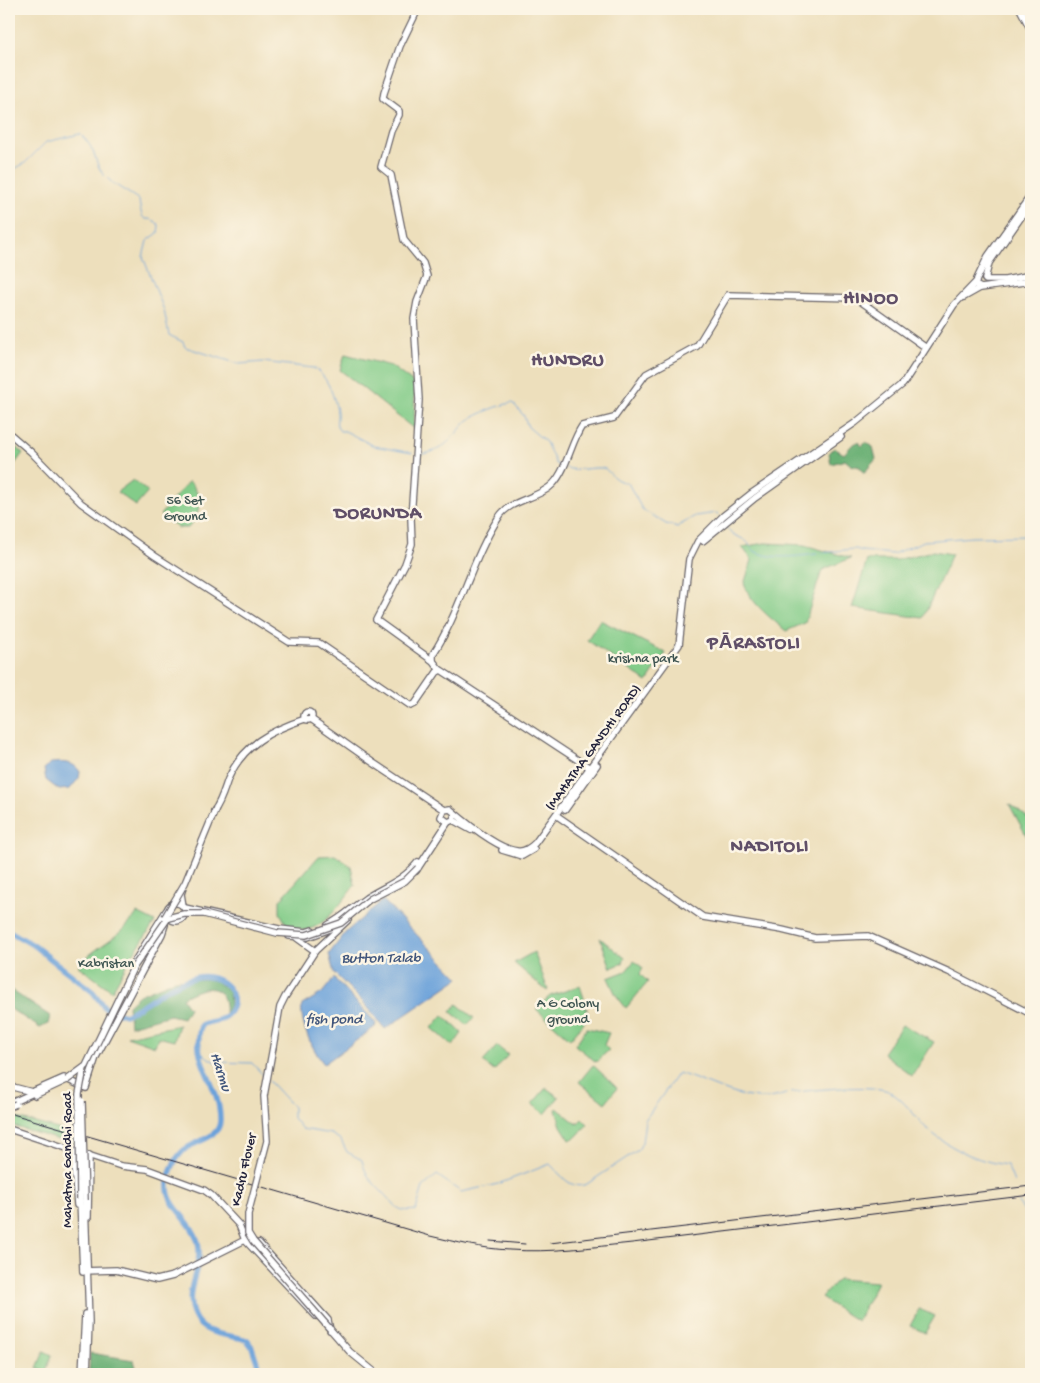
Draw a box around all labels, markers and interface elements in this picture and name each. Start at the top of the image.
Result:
district label: HINOO [843,288,899,311]
district label: HUNDRU [531,350,605,373]
park label: 56 Set Ground [164,493,208,526]
district label: DORUNDA [332,503,423,526]
district label: PĀRASTOLI [706,632,801,656]
park label: krishna park [608,651,680,668]
street label: (MAHATMA GANDHI ROAD) [542,682,646,814]
district label: NADITOLI [731,836,809,859]
water label: Button Talab [341,950,422,968]
park label: Kabristan [78,956,134,973]
park label: A G Colony ground [537,996,599,1029]
water label: fish pond [306,1011,364,1029]
water label: Harmu [205,1050,236,1096]
street label: Mahatma Gandhi Road [60,1090,77,1228]
street label: Kadru Flover [228,1131,262,1208]

